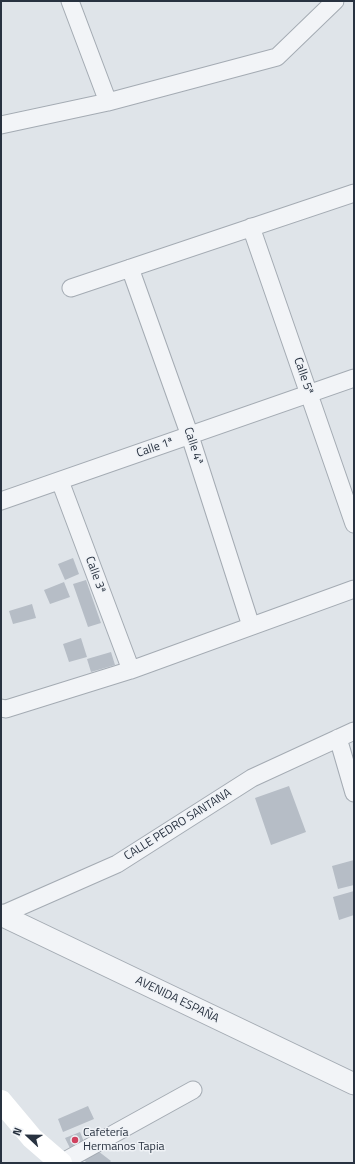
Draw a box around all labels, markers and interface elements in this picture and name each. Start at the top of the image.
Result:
street label: Calle 5ª [290,356,316,396]
street label: Calle 4ª [180,426,206,466]
street label: Calle 1ª [135,435,175,461]
street label: Calle 3ª [82,555,108,595]
street label: CALLE PEDRO SANTANA [122,786,234,864]
street label: AVENIDA ESPAÑA [133,974,221,1026]
north arrow [8,1116,48,1156]
text: N [8,1125,26,1138]
place label: Cafetería Hermanos Tapia [83,1126,165,1154]
marker: Cafetería Hermanos Tapia [70,1135,80,1145]

